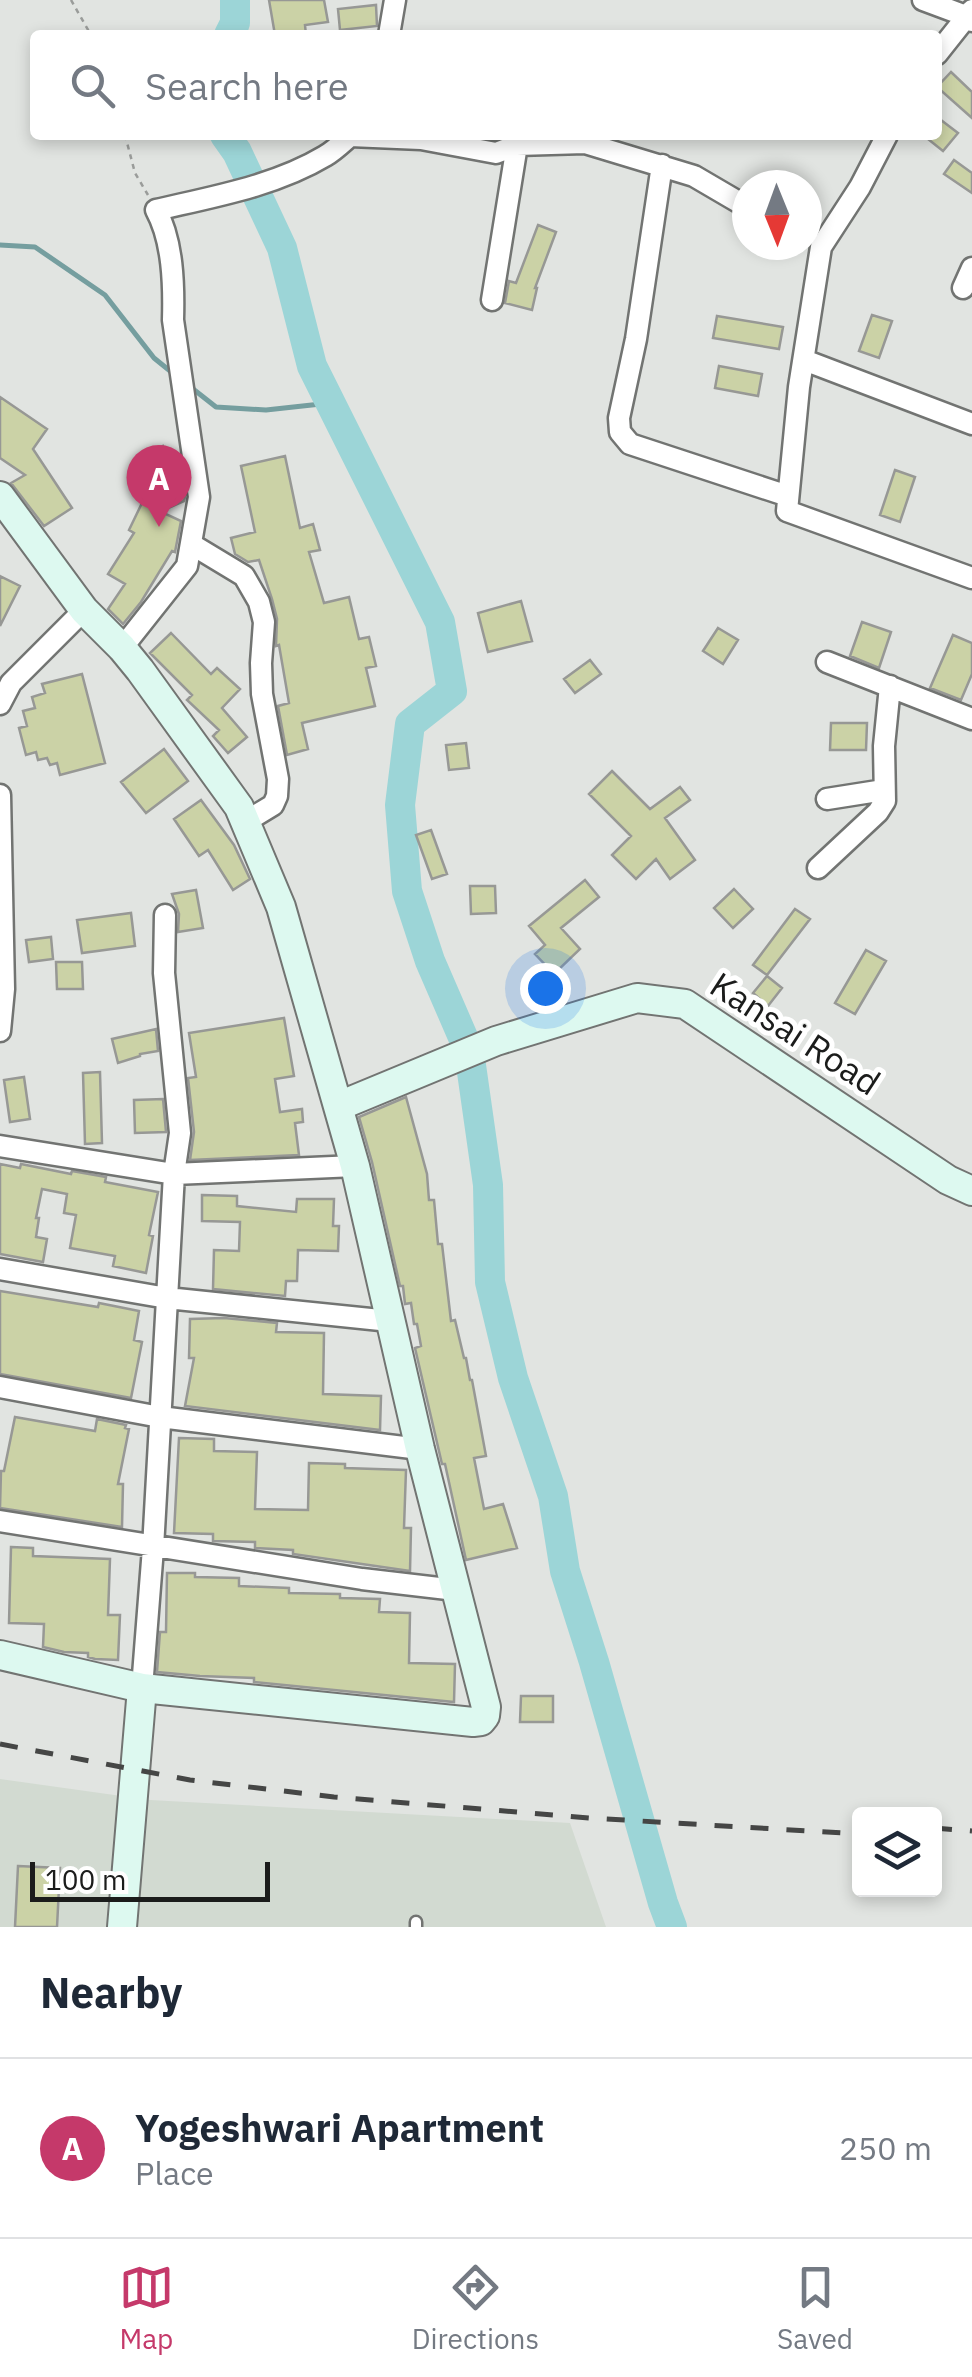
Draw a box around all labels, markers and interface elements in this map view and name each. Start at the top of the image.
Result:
search box [30,30,942,140]
icon: search [65,58,120,113]
text: Search here [145,61,349,110]
north arrow [732,170,822,260]
pin: A [126,444,192,527]
street label: Kansai Road [702,961,889,1105]
your location [520,963,571,1014]
map controls [852,1807,942,1897]
button: layers [852,1807,942,1897]
scale bar [30,1857,270,1902]
text: 100 m [45,1861,126,1898]
text: Nearby [40,1965,182,2020]
text: Yogeshwari Apartment [135,2103,544,2152]
text: A [62,2127,83,2169]
text: 250 m [839,2127,932,2169]
text: Place [135,2152,214,2194]
tab: Map [119,2260,174,2357]
tab: Directions [412,2260,539,2357]
tab: Saved [777,2260,853,2357]

